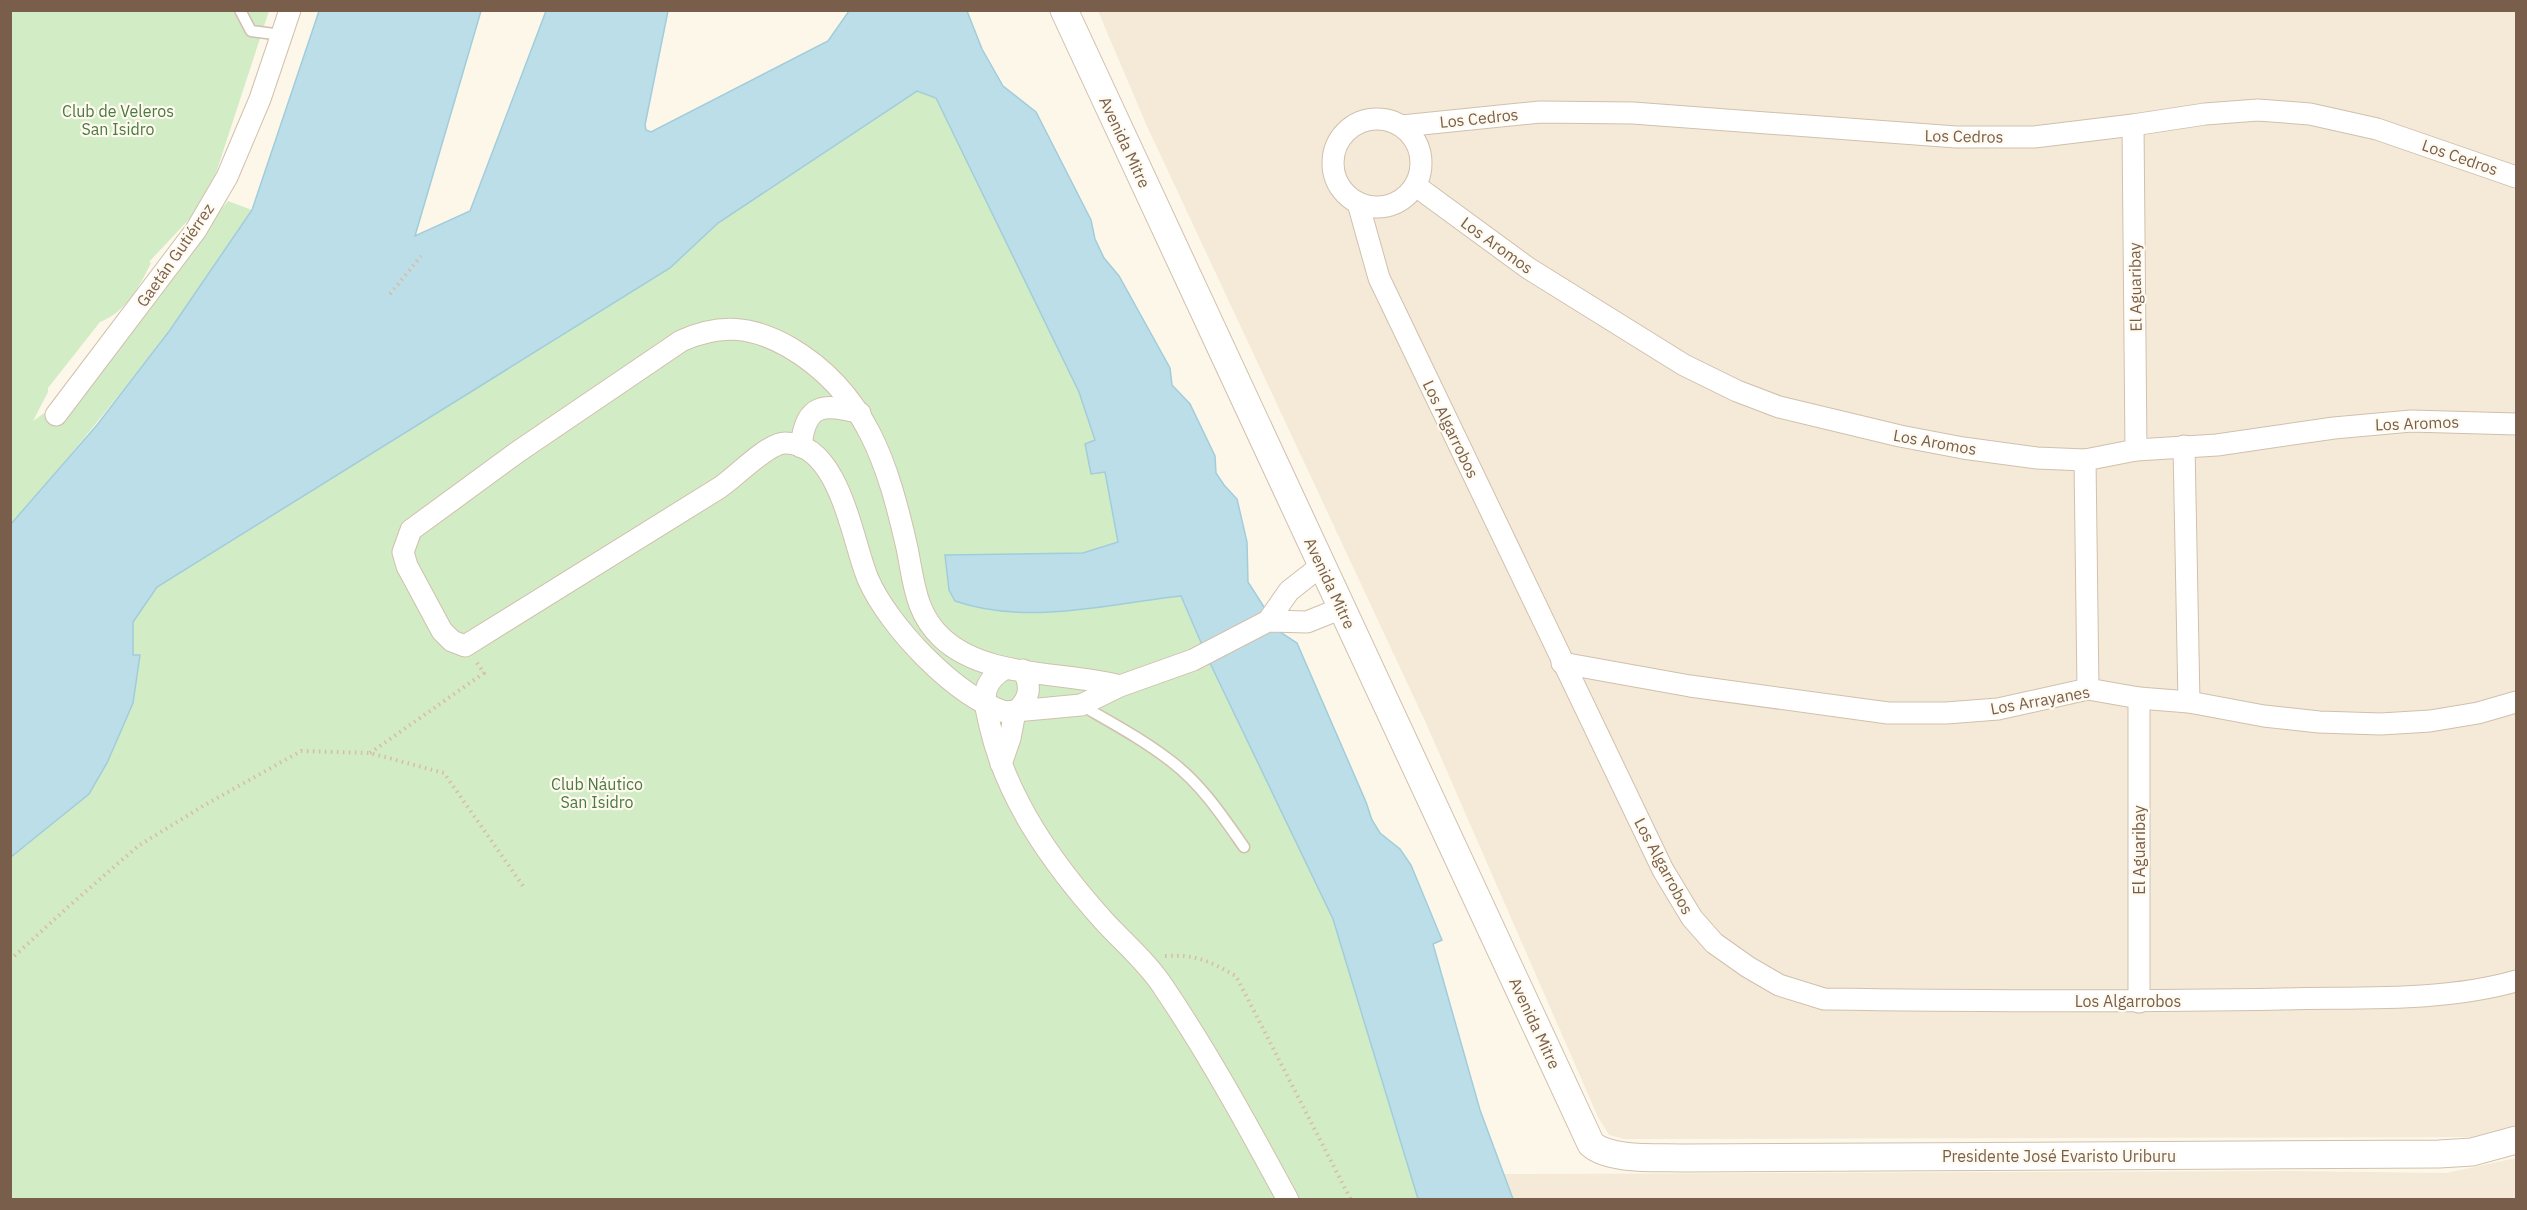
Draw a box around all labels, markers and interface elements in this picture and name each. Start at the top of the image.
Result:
street label: Avenida Mitre [1095,93,1155,191]
park label: Club de Veleros San Isidro [62,101,174,139]
street label: Los Cedros [1439,104,1519,132]
street label: Los Cedros [1924,125,2004,147]
street label: Los Cedros [2419,135,2501,179]
street label: Gaetán Gutiérrez [132,199,218,311]
street label: Los Aromos [1457,212,1537,278]
street label: El Aguaribay [2124,242,2146,332]
street label: Los Algarrobos [1419,377,1483,481]
street label: Los Aromos [2375,412,2459,434]
street label: Los Aromos [1892,425,1978,459]
street label: Avenida Mitre [1300,534,1360,632]
street label: Los Arrayanes [1989,681,2091,719]
park label: Club Náutico San Isidro [551,774,643,812]
street label: El Aguaribay [2129,805,2149,895]
street label: Los Algarrobos [1630,814,1698,918]
street label: Avenida Mitre [1505,974,1565,1072]
street label: Los Algarrobos [2075,991,2181,1011]
street label: Presidente José Evaristo Uriburu [1942,1146,2176,1166]

